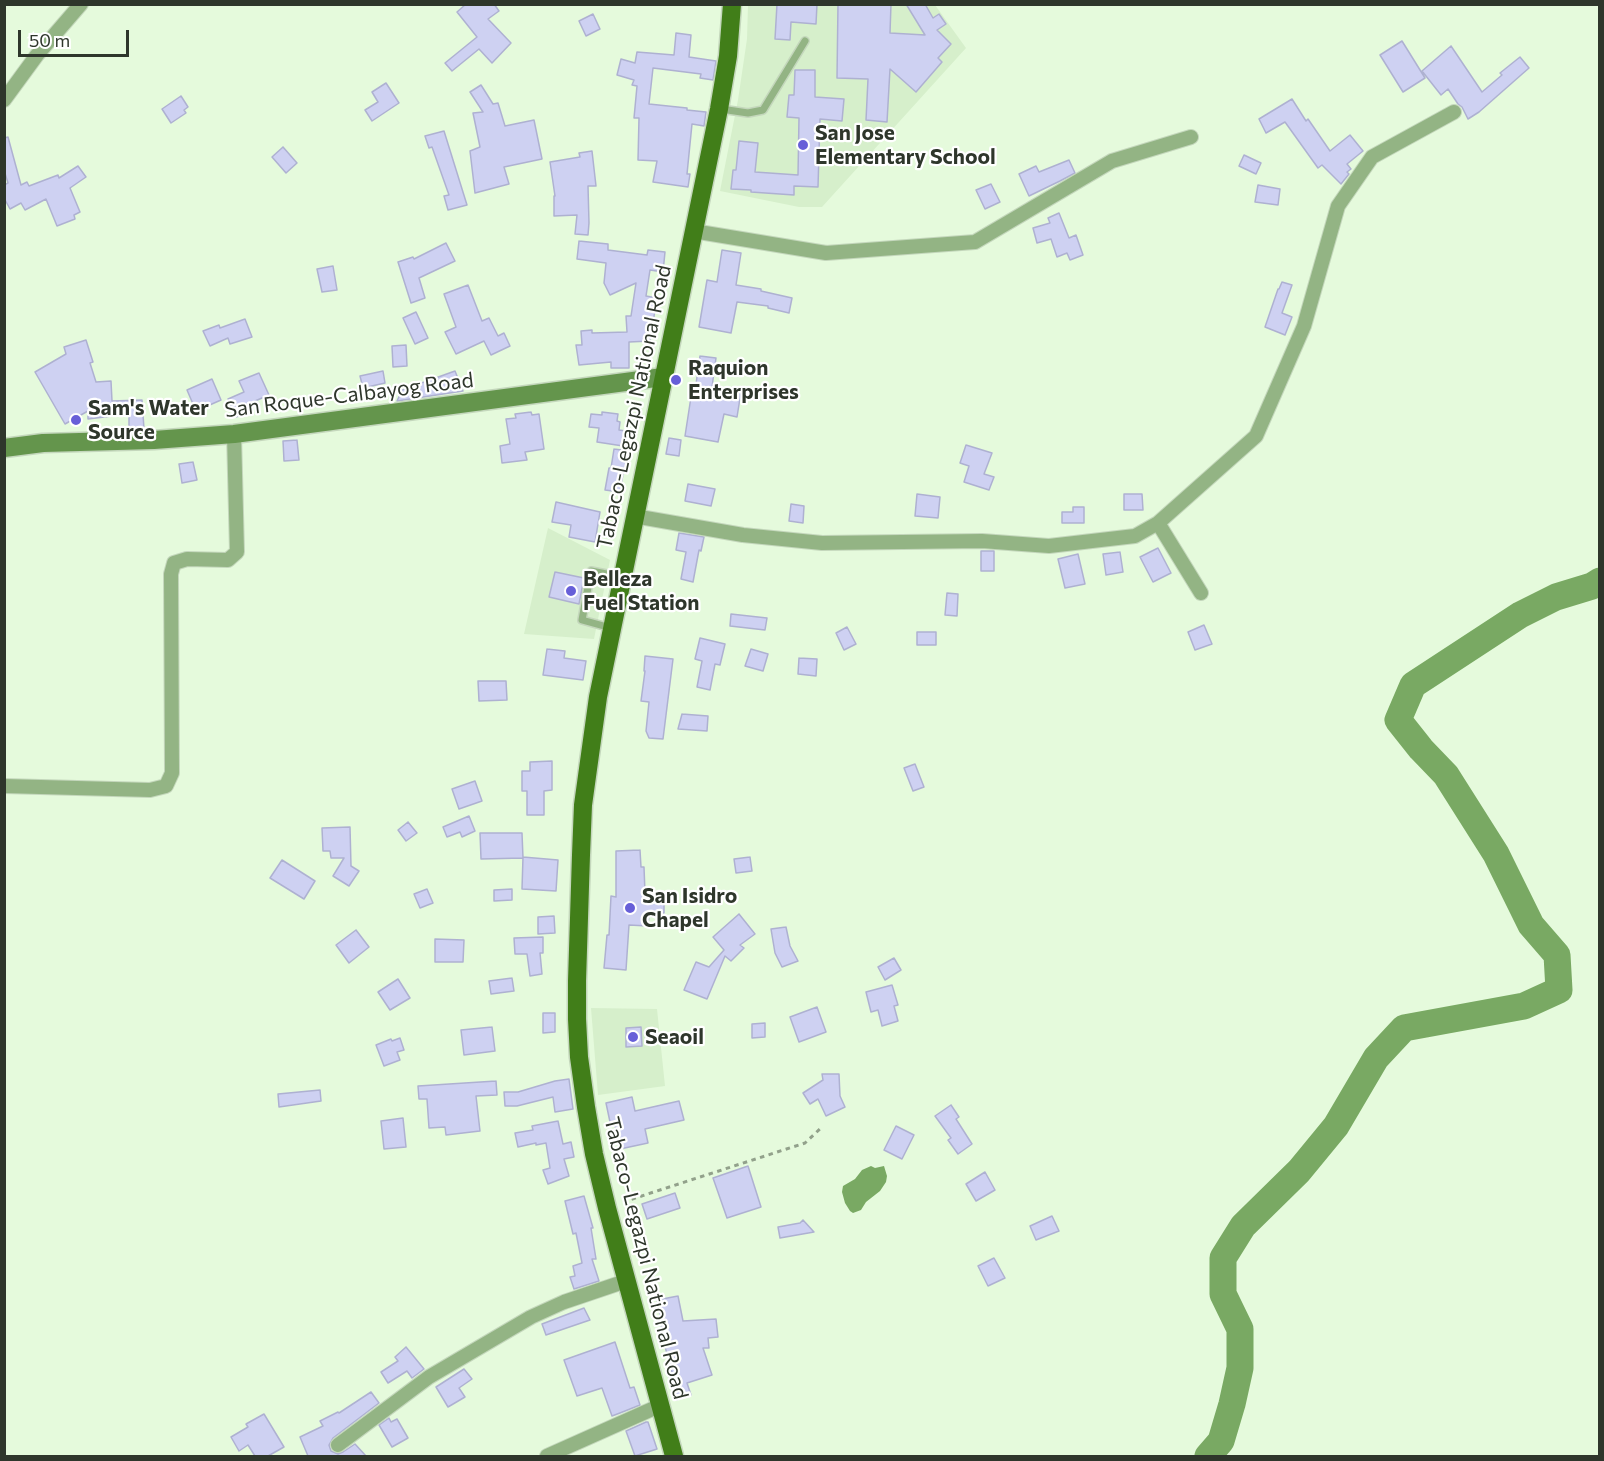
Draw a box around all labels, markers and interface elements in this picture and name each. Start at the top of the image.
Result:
scale bar [21,18,132,56]
text: 50 m [29,29,70,51]
place label: San Jose Elementary School [815,120,996,170]
marker: San Jose Elementary School [796,138,810,152]
street label: Tabaco-Legazpi National Road [592,262,676,552]
place label: Raquion Enterprises [688,355,799,405]
street label: San Roque-Calbayog Road [223,367,475,423]
marker: Raquion Enterprises [669,373,683,387]
place label: Sam's Water Source [88,395,209,445]
marker: Sam's Water Source [69,413,83,427]
place label: Belleza Fuel Station [583,566,699,616]
marker: Belleza Fuel Station [564,584,578,598]
place label: San Isidro Chapel [642,883,737,933]
marker: San Isidro Chapel [623,901,637,915]
place label: Seaoil [645,1024,704,1050]
marker: Seaoil [626,1030,640,1044]
street label: Tabaco-Legazpi National Road [599,1114,693,1402]

